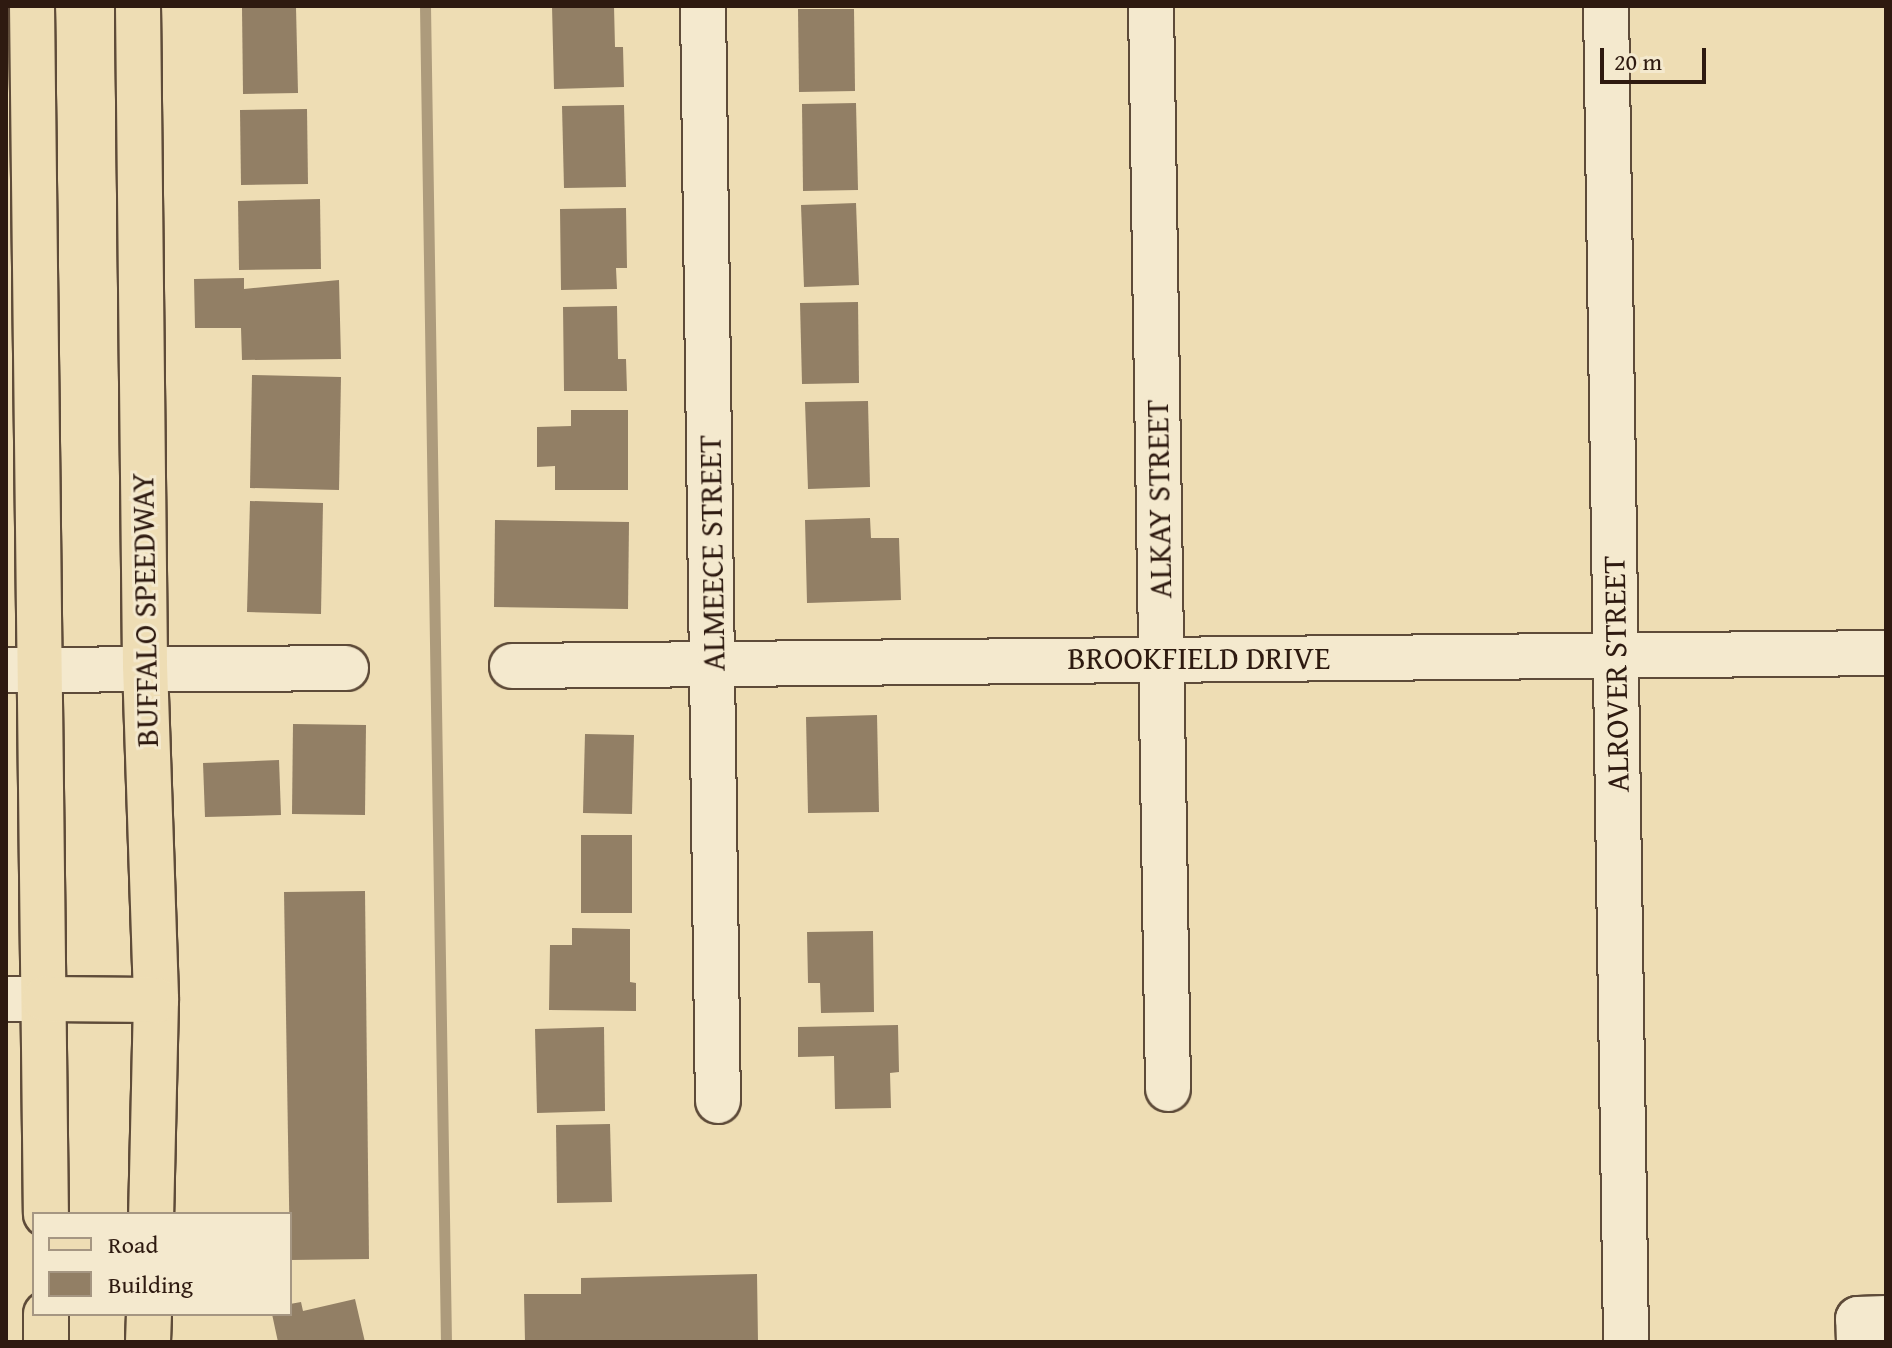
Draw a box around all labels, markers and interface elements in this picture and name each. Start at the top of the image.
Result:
scale bar [1604,32,1710,82]
text: 20 m [1614,44,1662,79]
street label: ALKAY STREET [1138,399,1180,599]
street label: ALMEECE STREET [691,434,733,672]
street label: BUFFALO SPEEDWAY [123,472,167,748]
street label: ALROVER STREET [1595,555,1637,793]
street label: BROOKFIELD DRIVE [1068,639,1330,677]
legend [32,1212,292,1316]
text: Road [108,1227,158,1262]
text: Building [108,1267,193,1302]

